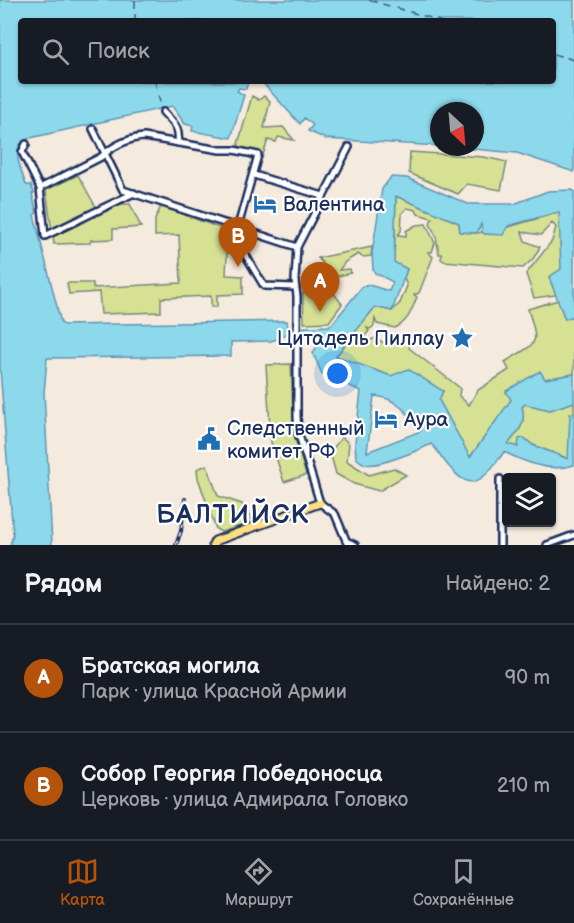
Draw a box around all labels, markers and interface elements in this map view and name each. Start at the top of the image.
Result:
search box [18,18,556,84]
icon: search [39,35,72,68]
text: Поиск [87,38,150,65]
north arrow [430,102,484,156]
hotel icon: Валентина [252,191,278,217]
place label: Валентина [283,193,385,217]
pin: B [218,218,258,267]
pin: A [300,262,340,312]
place icon: Цитадель Пиллау [449,325,475,351]
place label: Цитадель Пиллау [277,327,444,351]
your location [323,359,352,388]
hotel icon: Аура [373,406,399,432]
place label: Аура [403,408,449,432]
place label: Следственный комитет РФ [227,417,364,464]
public building icon: Следственный комитет РФ [196,426,222,452]
map controls [502,473,556,527]
button: layers [502,473,556,527]
district label: БАЛТИЙСК [156,498,310,531]
text: Рядом [24,569,102,600]
text: Найдено: 2 [446,572,550,596]
text: Братская могила [81,653,260,680]
text: A [37,666,50,690]
text: 90 m [505,666,550,690]
text: Парк · улица Красной Армии [81,680,347,704]
text: Собор Георгия Победоносца [81,761,382,788]
text: B [36,774,51,798]
text: 210 m [497,774,550,798]
text: Церковь · улица Адмирала Головко [81,788,408,812]
tab: Карта [60,855,105,910]
tab: Маршрут [225,855,293,910]
tab: Сохранённые [413,855,514,910]

